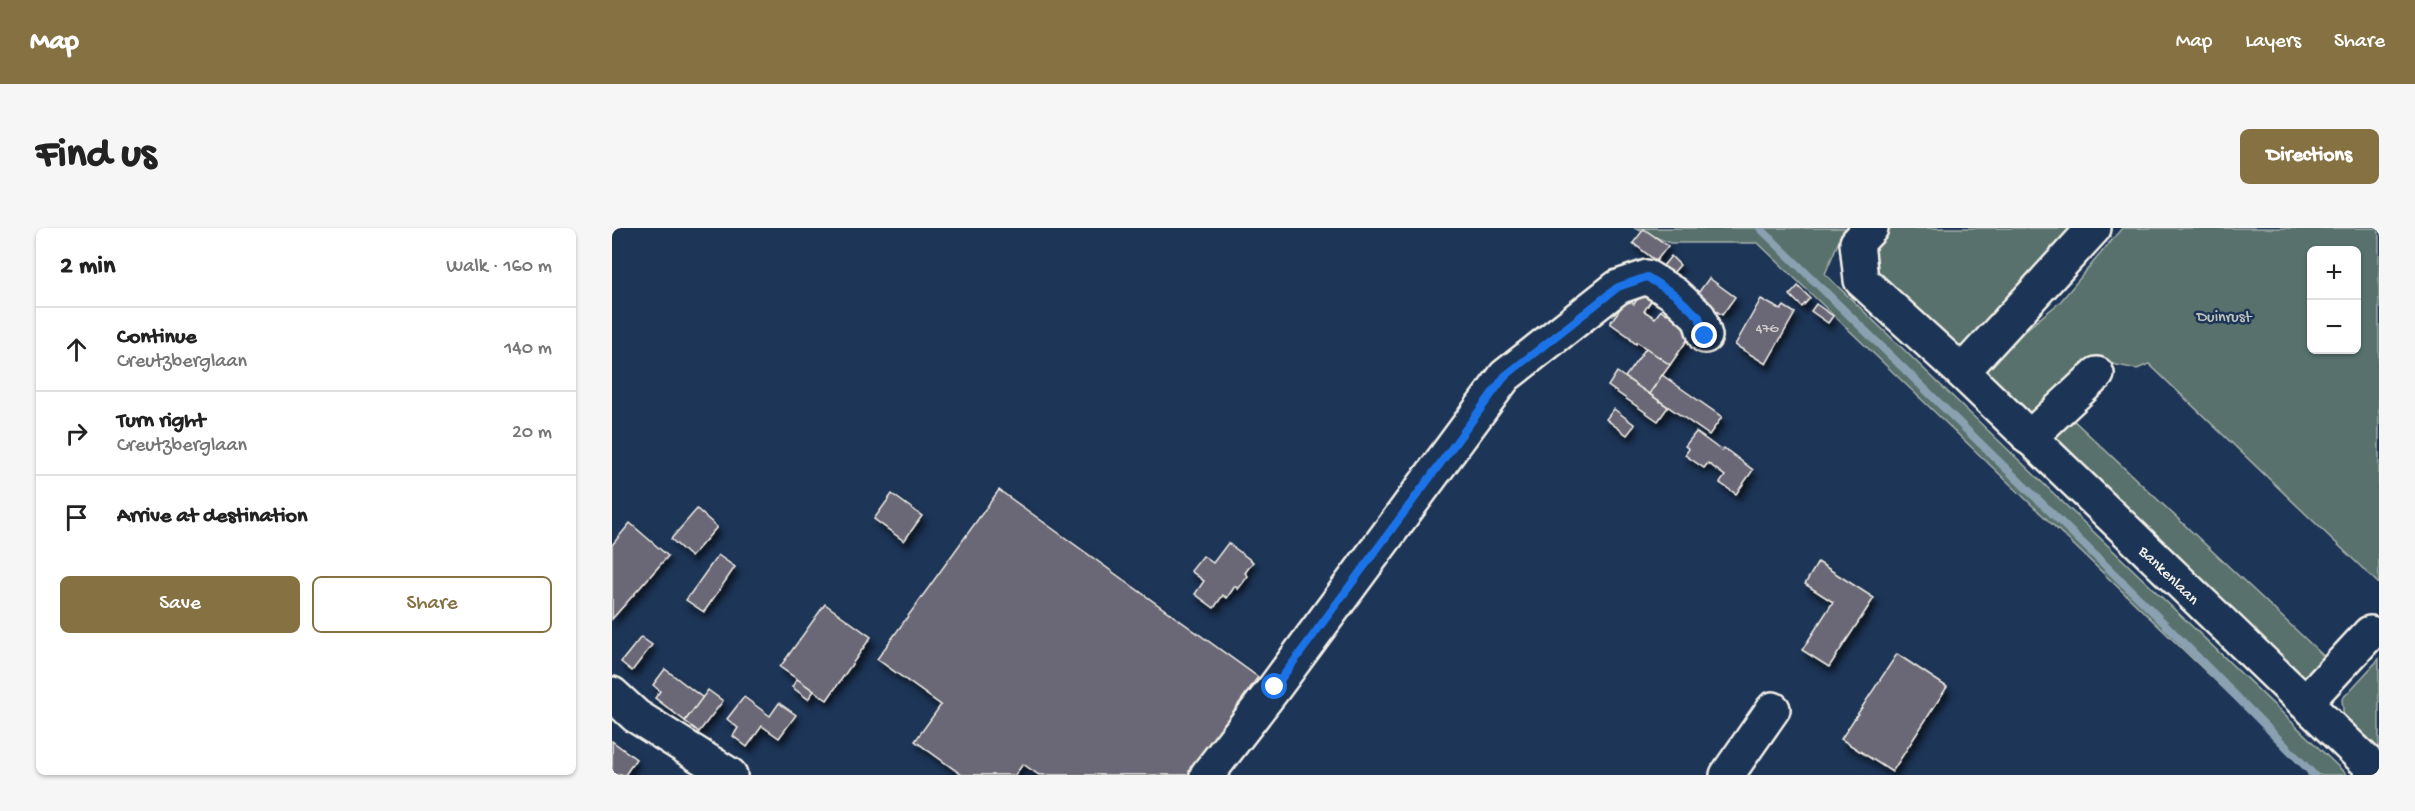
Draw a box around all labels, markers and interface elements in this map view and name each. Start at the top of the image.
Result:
text: Map [30,26,79,59]
text: Map [2176,30,2212,55]
text: Layers [2245,30,2301,55]
text: Share [2334,30,2385,55]
button: Directions [2240,129,2379,184]
text: Find us [36,132,156,181]
map controls [2307,246,2361,354]
button: + [2307,246,2361,300]
text: 2 min [60,252,115,283]
text: Walk · 160 m [446,256,552,279]
button: − [2307,300,2361,354]
park label: Duinrust [2196,309,2253,328]
house number: 47G [1756,321,1780,338]
route end [1691,322,1717,348]
text: Continue [117,325,197,351]
icon: ahead [60,333,93,366]
text: 140 m [504,338,552,361]
text: Creutzberglaan [117,351,247,374]
text: Turn right [117,409,205,435]
icon: right [60,417,93,450]
text: 20 m [512,422,552,445]
text: Creutzberglaan [117,435,247,458]
icon: arrive [60,501,93,534]
text: Arrive at destination [117,504,307,530]
street label: Bankenlaan [2133,542,2202,610]
button: Save [60,576,300,633]
button: Share [312,576,552,633]
route start [1261,673,1287,699]

